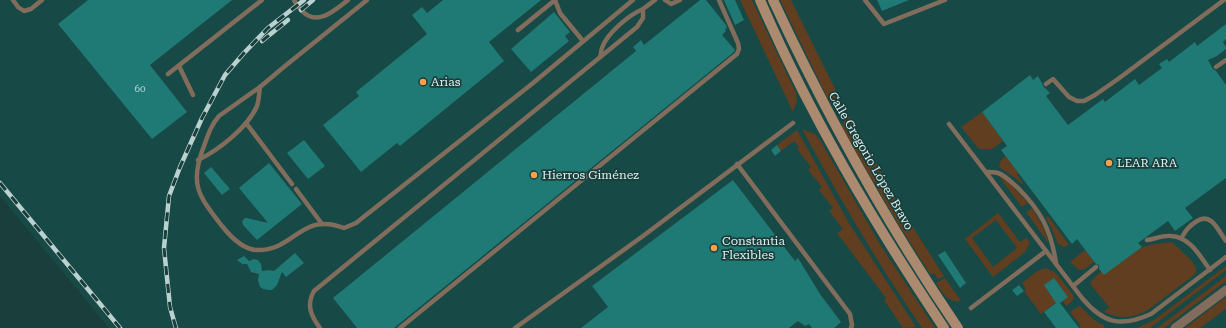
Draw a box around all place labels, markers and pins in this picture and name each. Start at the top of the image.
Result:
place label: Arias [431,75,461,89]
marker: Arias [418,77,428,87]
place label: LEAR ARA [1117,156,1178,170]
marker: LEAR ARA [1104,158,1114,168]
place label: Hierros Giménez [542,168,639,182]
marker: Hierros Giménez [529,170,539,180]
place label: Constantia Flexibles [722,234,785,262]
marker: Constantia Flexibles [709,243,719,253]

